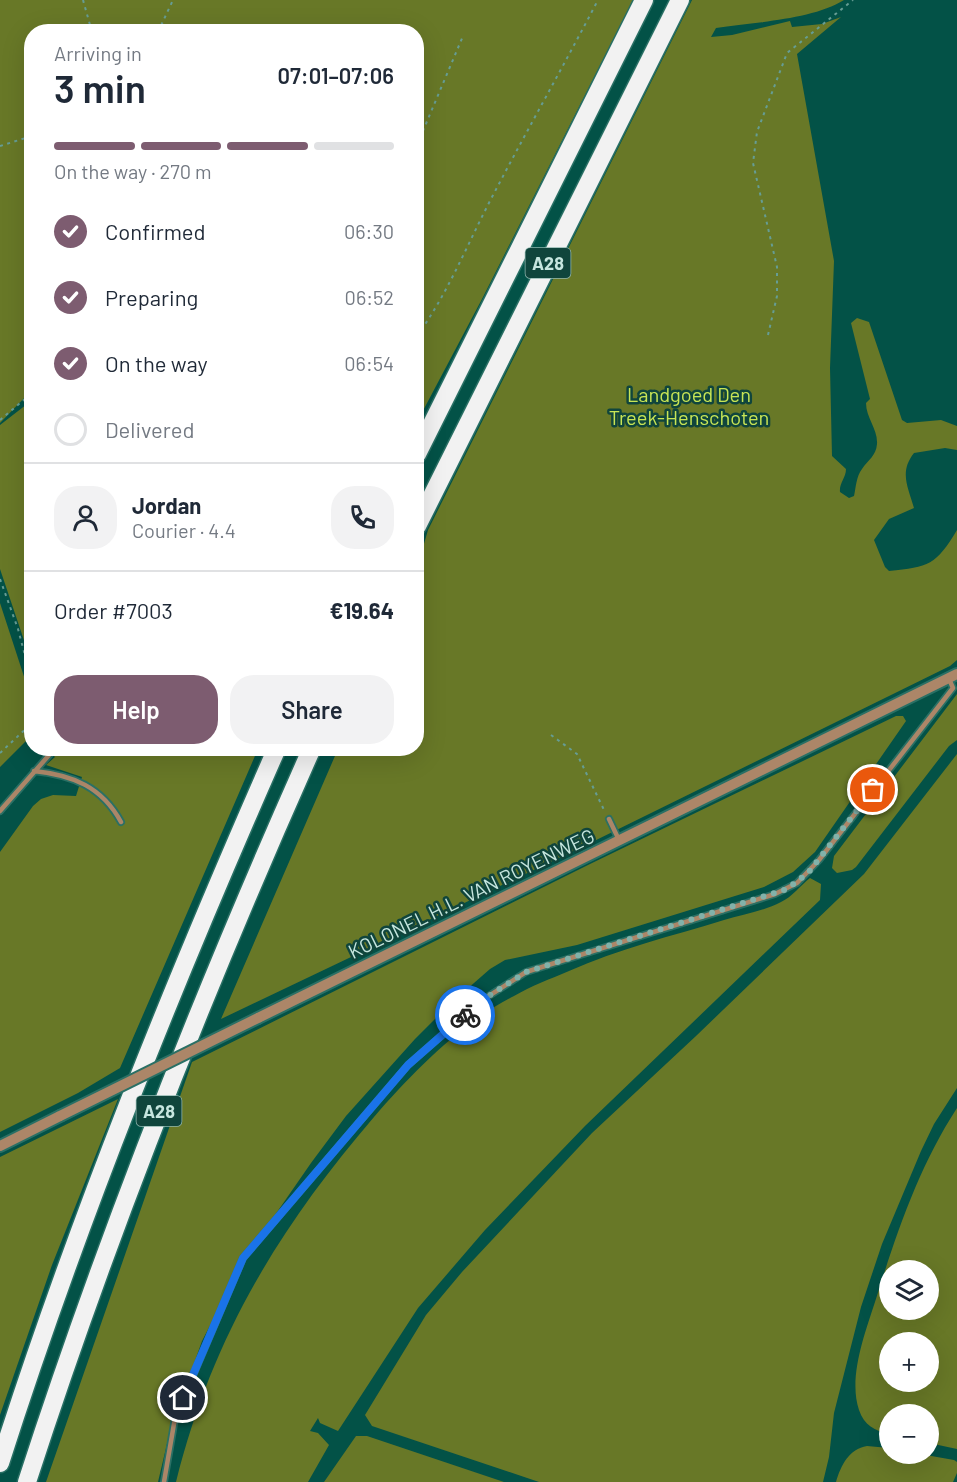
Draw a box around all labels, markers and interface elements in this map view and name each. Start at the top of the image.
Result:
text: Arriving in [54,41,142,65]
text: 07:01–07:06 [278,62,394,88]
text: 3 min [54,64,146,111]
text: On the way · 270 m [54,159,212,183]
icon: check [54,215,87,248]
text: Confirmed [105,218,205,244]
text: 06:30 [344,219,394,243]
road number: A28 [526,248,570,278]
icon: check [54,281,87,314]
text: Preparing [105,284,198,310]
text: 06:52 [345,285,394,309]
icon: check [54,347,87,380]
text: On the way [105,350,208,376]
text: 06:54 [344,351,394,375]
park label: Landgoed Den Treek-Henschoten [609,382,769,429]
text: Delivered [105,416,194,442]
button: person [54,486,117,549]
button: phone [331,486,394,549]
text: Jordan [132,492,201,518]
text: Courier · 4.4 [132,518,236,542]
text: Order #7003 [54,597,173,623]
text: €19.64 [330,597,394,623]
button: Help [54,675,218,744]
button: Share [230,675,394,744]
pin [847,764,898,815]
icon: bag [856,773,889,806]
street label: KOLONEL H.L. VAN ROYENWEG [344,823,598,963]
courier [435,985,495,1045]
icon: bike [449,999,482,1032]
road number: A28 [136,1096,182,1126]
map controls [879,1260,939,1464]
button: layers [879,1260,939,1320]
button: + [879,1332,939,1392]
pin [157,1372,208,1423]
icon: home [166,1381,199,1414]
button: − [879,1404,939,1464]

